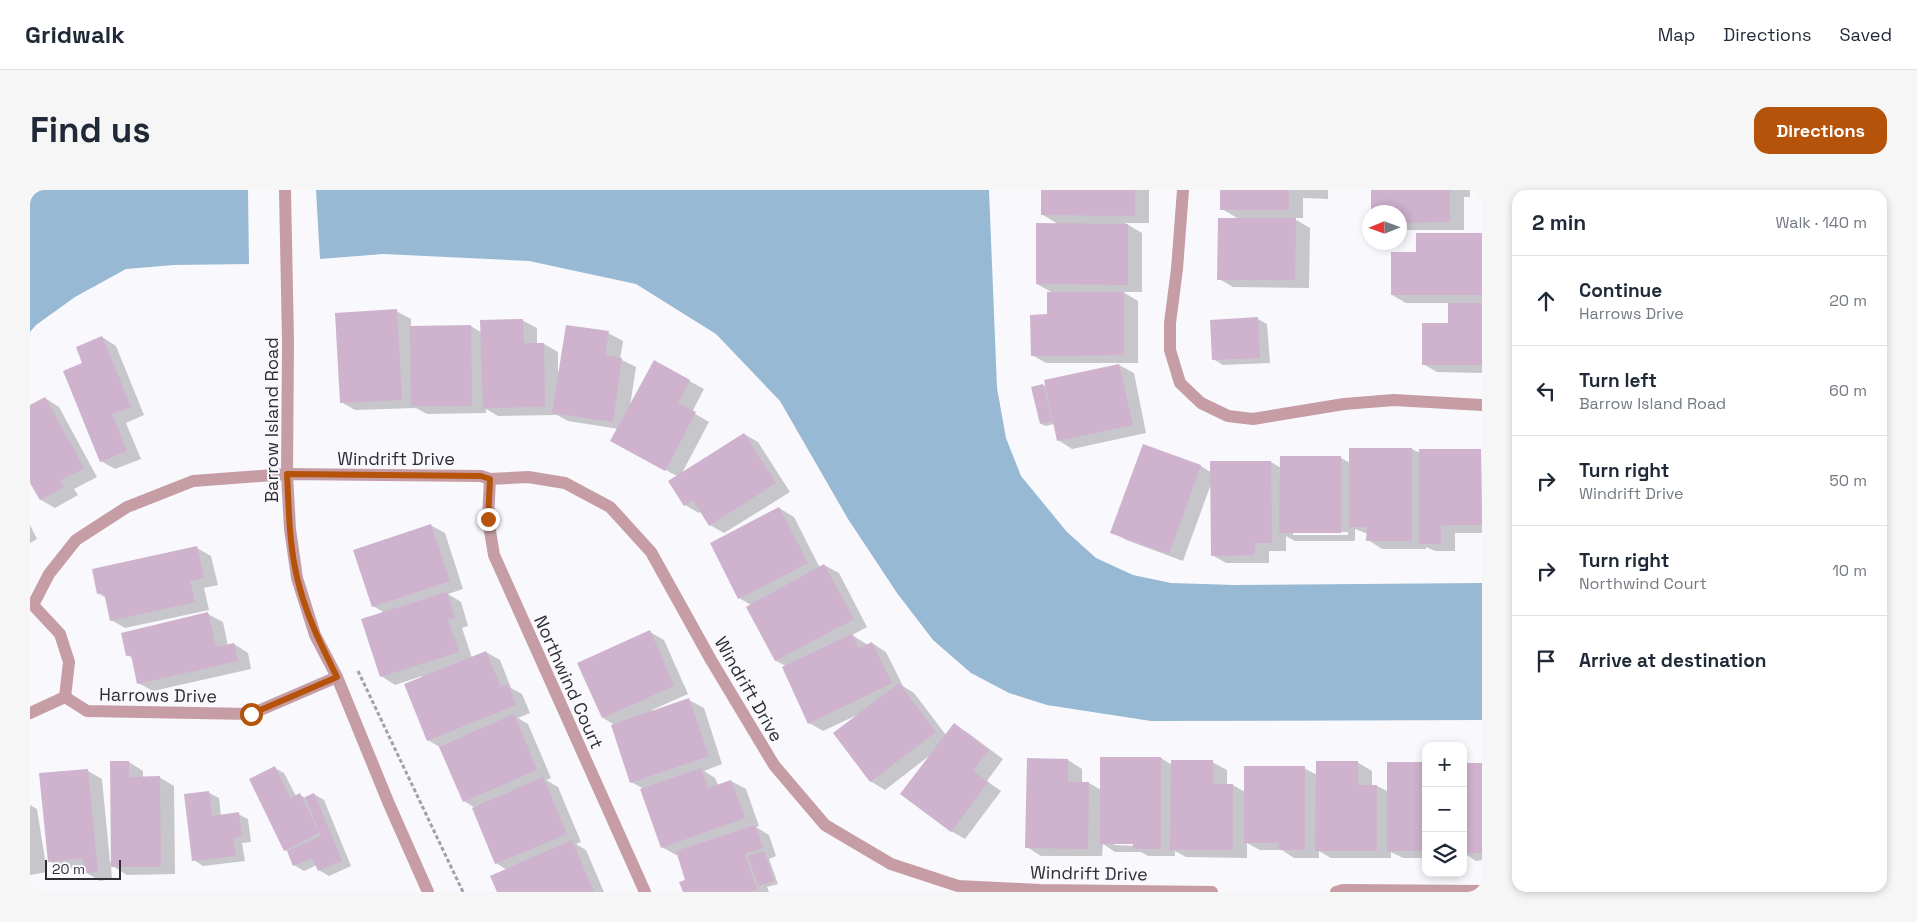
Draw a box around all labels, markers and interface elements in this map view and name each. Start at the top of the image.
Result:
text: Gridwalk [25,19,125,50]
text: Map [1658,23,1695,46]
text: Directions [1723,23,1812,46]
text: Saved [1840,23,1892,46]
button: Directions [1754,107,1887,154]
text: Find us [30,108,151,152]
north arrow [1362,205,1407,250]
text: 2 min [1532,209,1586,236]
text: Walk · 140 m [1775,212,1867,233]
text: Continue [1579,278,1662,303]
icon: ahead [1532,287,1560,315]
text: 20 m [1829,290,1867,311]
text: Harrows Drive [1579,303,1684,324]
street label: Barrow Island Road [260,337,283,503]
text: Turn left [1579,368,1657,393]
icon: left [1532,377,1560,405]
text: 60 m [1829,380,1867,401]
text: Barrow Island Road [1579,393,1726,414]
street label: Windrift Drive [337,447,455,470]
text: Turn right [1579,458,1669,483]
icon: right [1532,467,1560,495]
text: 50 m [1829,470,1867,491]
text: Windrift Drive [1579,483,1684,504]
route end [477,508,500,531]
text: Turn right [1579,548,1669,573]
icon: right [1532,557,1560,585]
text: 10 m [1832,560,1867,581]
text: Northwind Court [1579,573,1707,594]
street label: Northwind Court [529,612,609,752]
street label: Windrift Drive [710,632,788,746]
icon: arrive [1532,647,1560,675]
text: Arrive at destination [1579,648,1767,673]
street label: Harrows Drive [99,682,217,708]
route start [240,703,263,726]
map controls [1422,742,1467,877]
button: + [1422,742,1467,787]
button: − [1422,787,1467,832]
button: layers [1422,832,1467,877]
scale bar [45,857,121,880]
text: 20 m [52,860,85,878]
street label: Windrift Drive [1030,860,1148,886]

